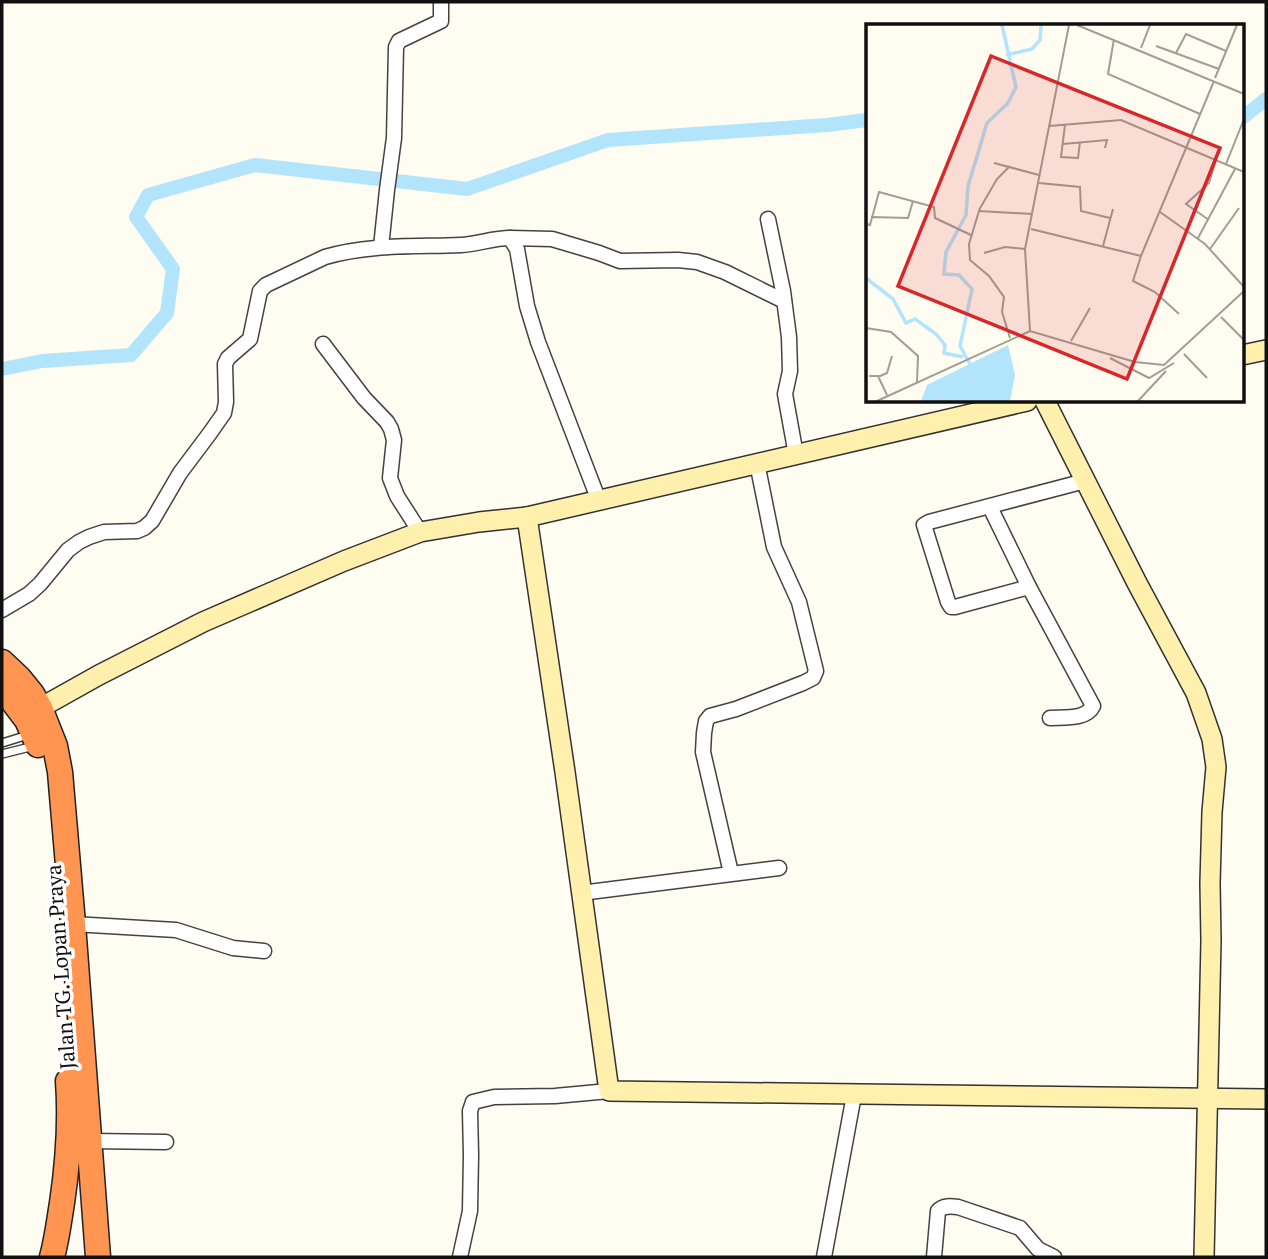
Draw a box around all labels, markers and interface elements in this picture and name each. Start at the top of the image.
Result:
inset map [866,24,1244,402]
street label: Jalan TG. Lopan Praya [39,863,81,1070]

